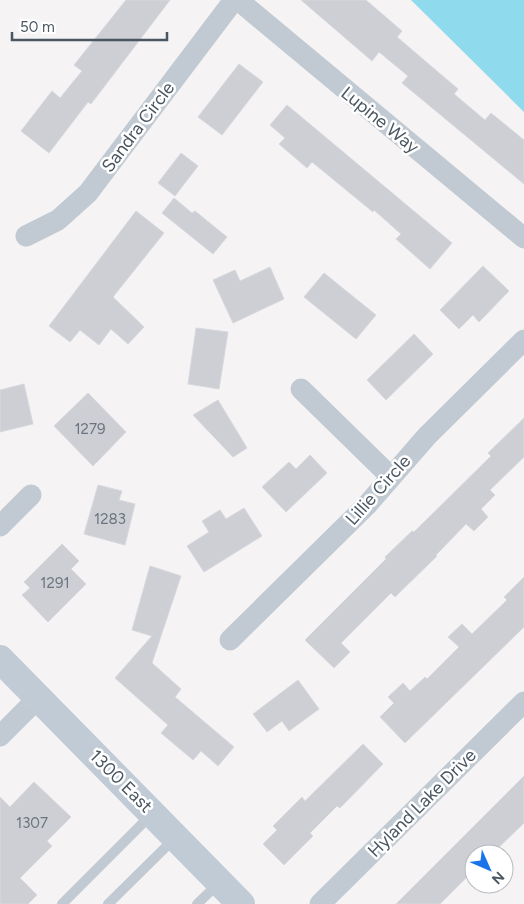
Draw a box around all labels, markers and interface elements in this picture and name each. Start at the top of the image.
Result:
scale bar [12,10,168,42]
text: 50 m [20,18,55,36]
street label: Sandra Circle [97,77,179,176]
street label: Lupine Way [337,82,424,158]
house number: 1279 [74,420,106,438]
street label: Lillie Circle [341,450,415,530]
house number: 1283 [94,510,126,528]
house number: 1291 [40,574,70,592]
street label: Hyland Lake Drive [363,744,481,862]
street label: 1300 East [85,745,157,817]
house number: 1307 [16,814,48,832]
north arrow [464,844,514,894]
text: N [488,868,508,888]

